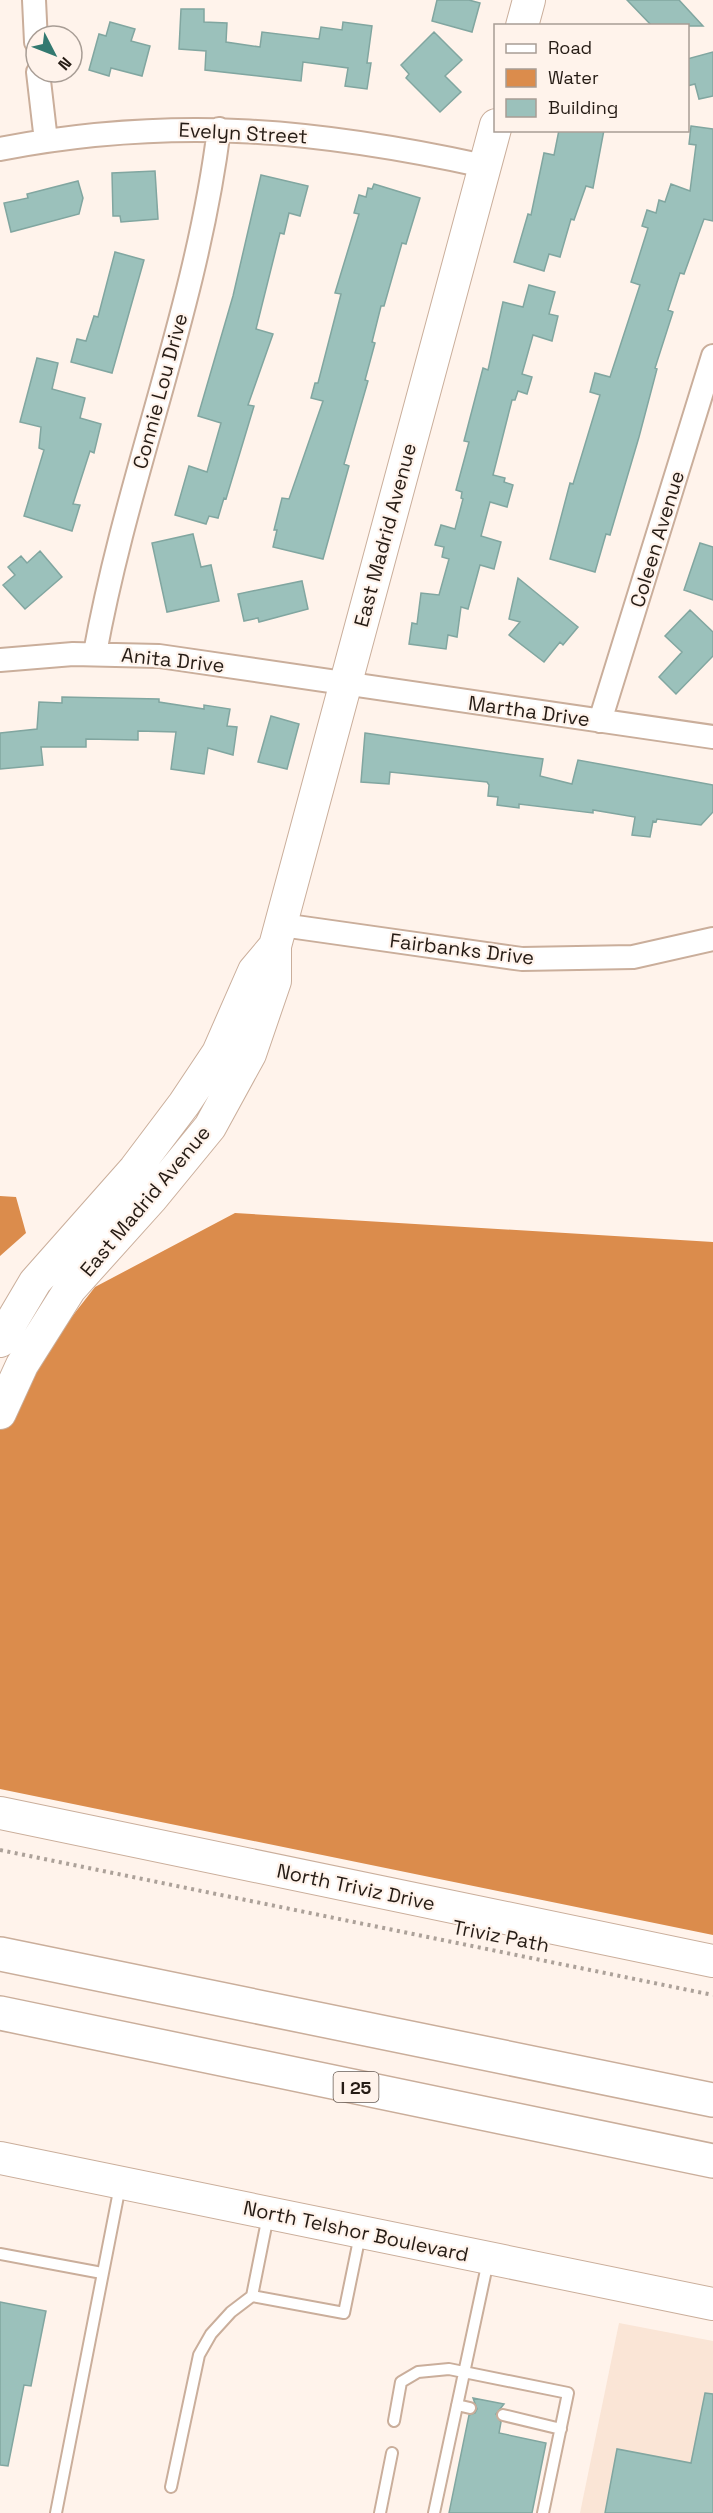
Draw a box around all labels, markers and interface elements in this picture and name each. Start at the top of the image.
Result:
north arrow [24,24,84,84]
legend [494,24,689,132]
text: Road [548,36,592,59]
text: N [53,53,76,75]
text: Water [548,66,599,89]
text: Building [548,96,618,119]
street label: Evelyn Street [178,117,308,149]
street label: Connie Lou Drive [127,310,193,472]
street label: East Madrid Avenue [348,440,422,630]
street label: Coleen Avenue [624,468,690,610]
street label: Anita Drive [120,642,226,678]
street label: Martha Drive [467,690,591,732]
street label: Fairbanks Drive [388,927,536,971]
street label: East Madrid Avenue [74,1120,216,1282]
street label: North Triviz Drive [275,1858,437,1916]
street label: Triviz Path [450,1914,552,1958]
road number: I 25 [334,2072,378,2102]
street label: North Telshor Boulevard [241,2194,471,2268]

